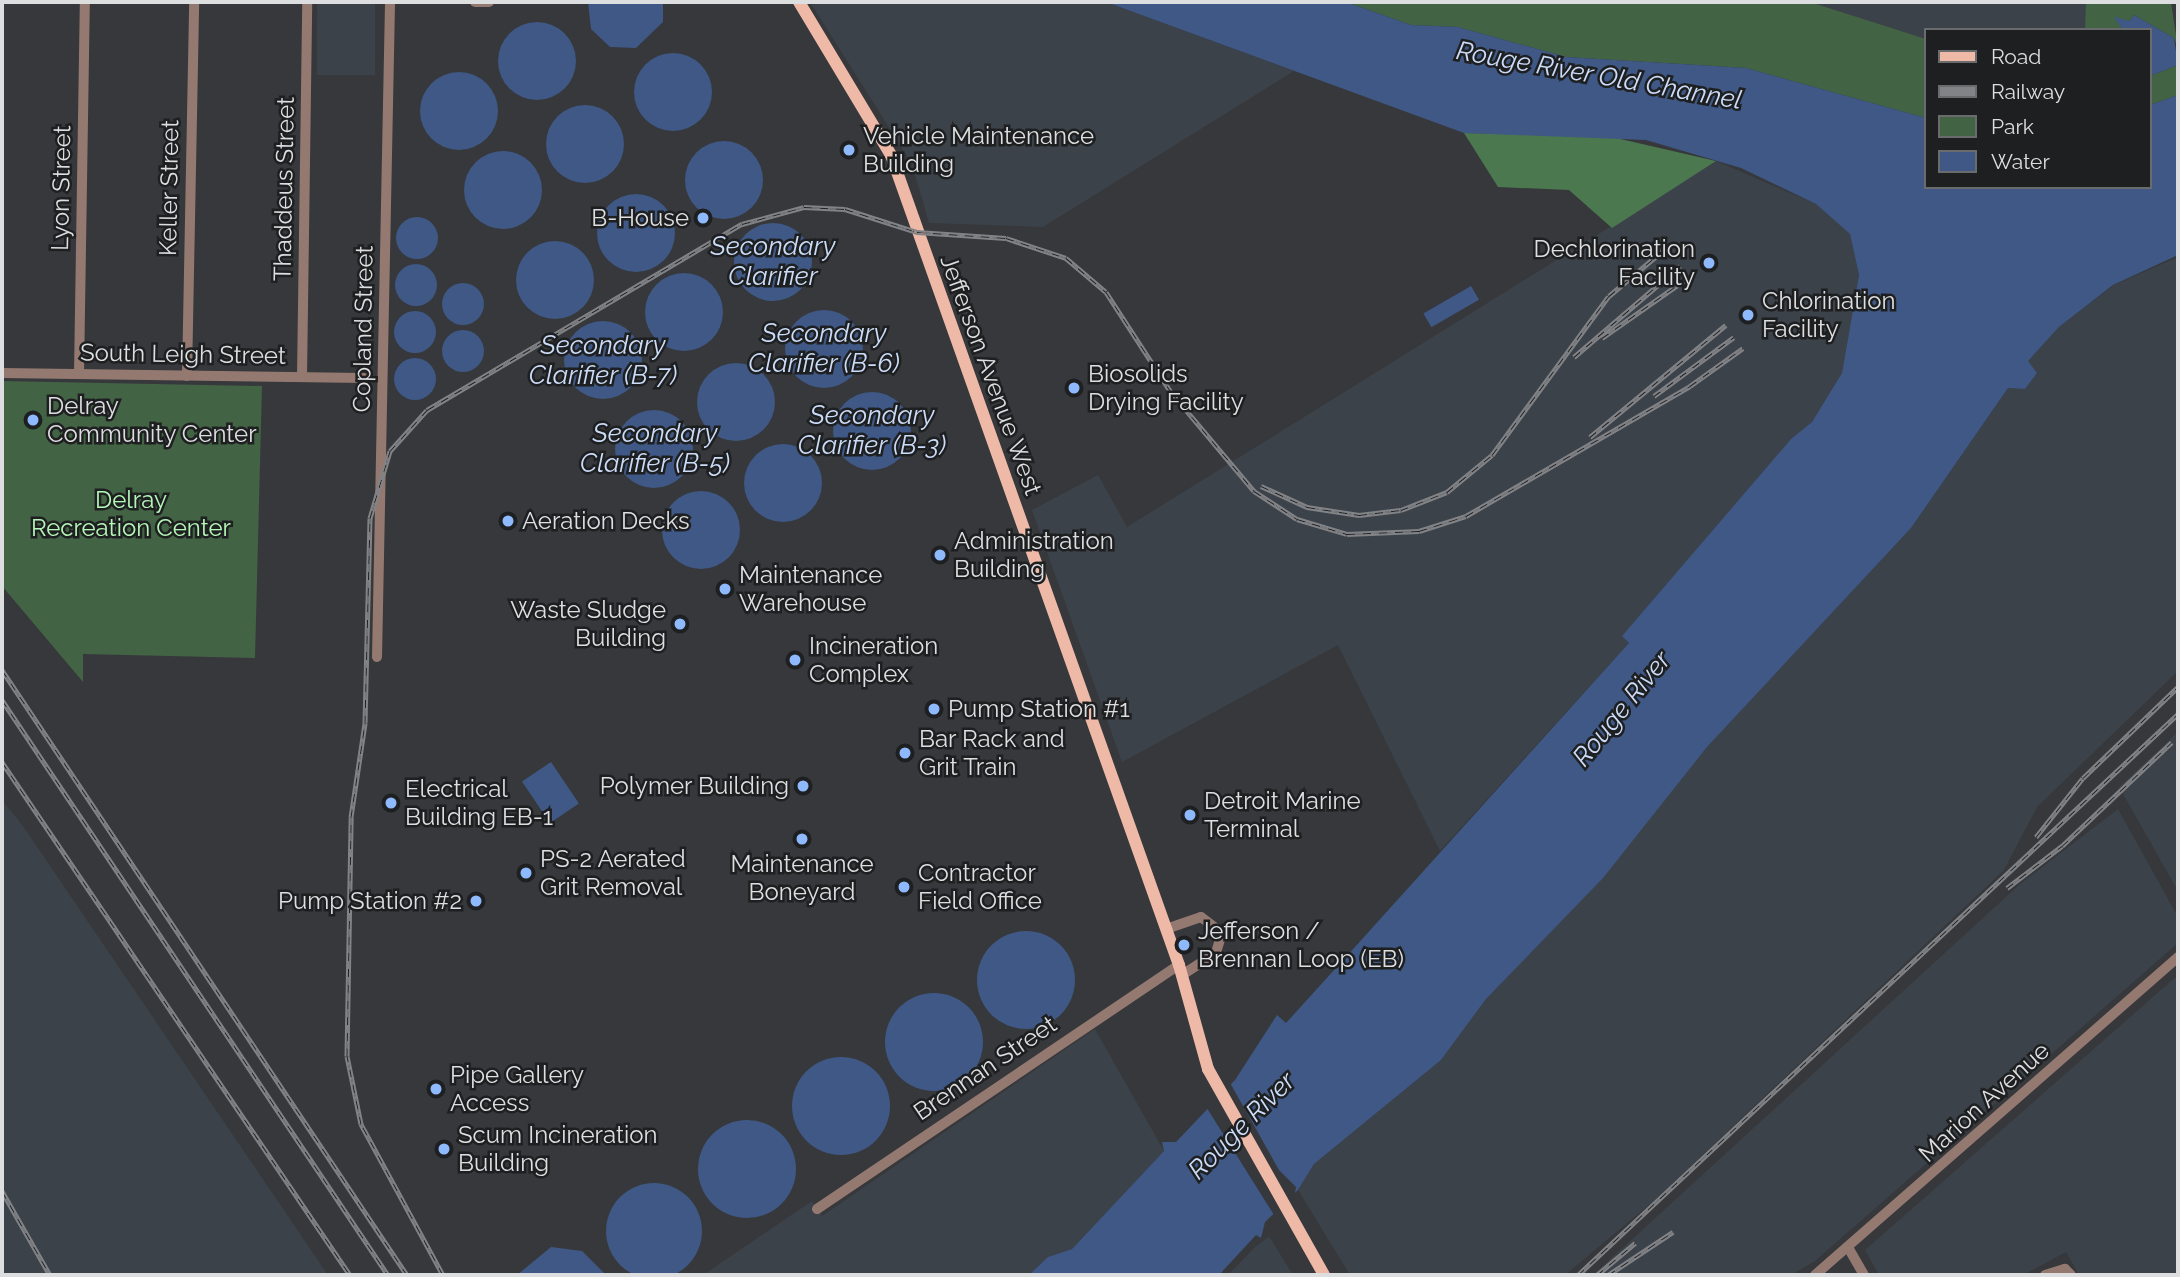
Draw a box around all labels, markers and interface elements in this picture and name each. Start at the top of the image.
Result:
legend [1924,28,2152,189]
water label: Rouge River Old Channel [1454,35,1744,117]
text: Road [1991,44,2041,69]
text: Railway [1991,79,2065,104]
street label: Thaddeus Street [268,97,300,281]
text: Park [1991,114,2034,139]
street label: Keller Street [153,119,185,257]
place label: Vehicle Maintenance Building [863,122,1094,178]
street label: Lyon Street [46,125,76,251]
marker: Vehicle Maintenance Building [841,142,857,158]
text: Water [1991,149,2050,174]
place label: B-House [591,204,689,232]
marker: B-House [695,210,711,226]
water label: Secondary Clarifier [711,231,835,292]
place label: Dechlorination Facility [1534,235,1695,291]
street label: Copland Street [347,245,379,413]
street label: Jefferson Avenue West [934,250,1048,500]
marker: Dechlorination Facility [1701,255,1717,271]
place label: Chlorination Facility [1762,287,1895,343]
marker: Chlorination Facility [1740,307,1756,323]
water label: Secondary Clarifier (B-6) [748,318,900,380]
water label: Secondary Clarifier (B-7) [529,330,677,392]
street label: South Leigh Street [80,338,286,370]
place label: Biosolids Drying Facility [1088,360,1244,416]
marker: Biosolids Drying Facility [1066,380,1082,396]
place label: Delray Community Center [47,392,257,448]
water label: Secondary Clarifier (B-3) [798,400,946,462]
marker: Delray Community Center [25,412,41,428]
water label: Secondary Clarifier (B-5) [580,418,730,480]
park label: Delray Recreation Center [31,486,231,542]
place label: Aeration Decks [522,507,690,535]
marker: Aeration Decks [500,513,516,529]
place label: Administration Building [954,527,1114,583]
marker: Administration Building [932,547,948,563]
place label: Maintenance Warehouse [739,561,882,617]
marker: Maintenance Warehouse [717,581,733,597]
place label: Waste Sludge Building [510,596,666,652]
marker: Waste Sludge Building [672,616,688,632]
place label: Incineration Complex [809,632,938,688]
water label: Rouge River [1566,645,1678,773]
marker: Incineration Complex [787,652,803,668]
place label: Pump Station #1 [948,695,1130,723]
marker: Pump Station #1 [926,701,942,717]
place label: Bar Rack and Grit Train [919,725,1065,781]
marker: Bar Rack and Grit Train [897,745,913,761]
place label: Polymer Building [599,772,789,800]
place label: Electrical Building EB-1 [405,775,553,831]
marker: Polymer Building [795,778,811,794]
place label: Detroit Marine Terminal [1204,787,1361,843]
marker: Electrical Building EB-1 [383,795,399,811]
marker: Detroit Marine Terminal [1182,807,1198,823]
marker: Maintenance Boneyard [794,831,810,847]
place label: PS-2 Aerated Grit Removal [540,845,686,901]
place label: Maintenance Boneyard [730,850,874,906]
place label: Contractor Field Office [918,859,1042,915]
marker: PS-2 Aerated Grit Removal [518,865,534,881]
marker: Contractor Field Office [896,879,912,895]
place label: Pump Station #2 [278,887,462,915]
marker: Pump Station #2 [468,893,484,909]
place label: Jefferson / Brennan Loop (EB) [1198,917,1404,973]
marker: Jefferson / Brennan Loop (EB) [1176,937,1192,953]
street label: Brennan Street [908,1010,1062,1126]
street label: Marion Avenue [1913,1036,2055,1168]
place label: Pipe Gallery Access [450,1061,584,1117]
water label: Rouge River [1182,1066,1302,1186]
marker: Pipe Gallery Access [428,1081,444,1097]
place label: Scum Incineration Building [458,1121,658,1177]
marker: Scum Incineration Building [436,1141,452,1157]

